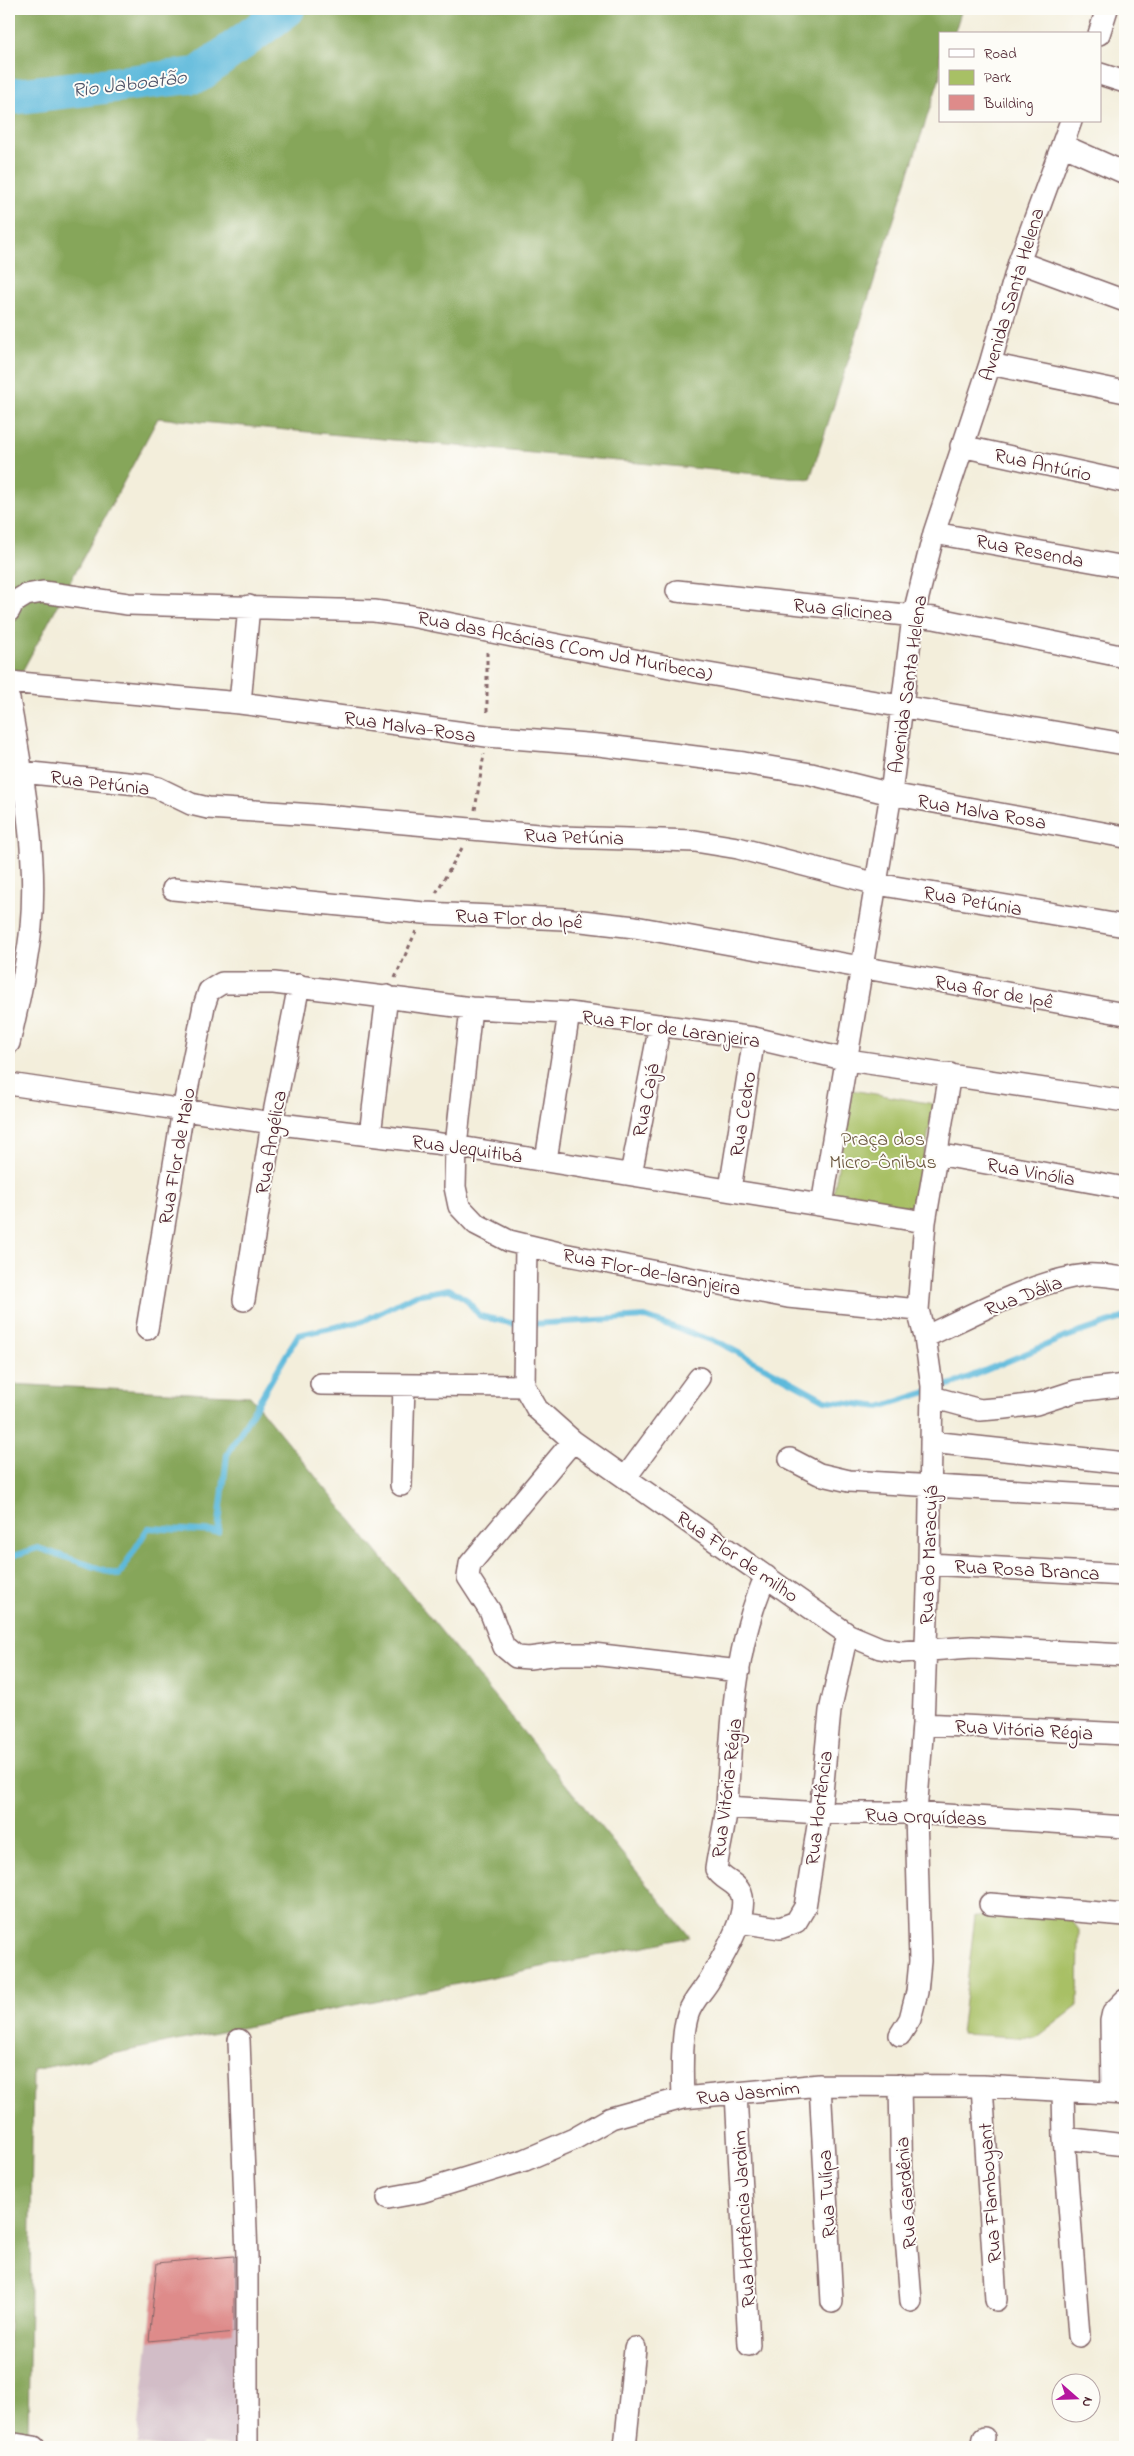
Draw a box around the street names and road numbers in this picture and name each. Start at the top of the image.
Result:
street label: Avenida Santa Helena [973,205,1054,385]
street label: Rua Antúrio [991,442,1094,491]
street label: Rua Resenda [973,528,1086,577]
street label: Rua Glicinea [792,592,894,631]
street label: Avenida Santa Helena [883,593,936,775]
street label: Rua das Acácias (Com Jd Muribeca) [415,605,715,690]
street label: Rua Malva-Rosa [342,705,478,752]
street label: Rua Petúnia [48,764,151,805]
street label: Rua Malva Rosa [915,788,1048,839]
street label: Rua Petúnia [523,822,624,855]
street label: Rua Petúnia [921,880,1024,925]
street label: Rua Flor do Ipê [455,903,583,938]
street label: Rua flor de Ipê [932,969,1055,1018]
street label: Rua Flor de Laranjeira [580,1004,762,1057]
street label: Rua Cajá [626,1061,669,1140]
street label: Rua Cedro [723,1070,766,1159]
street label: Rua Flor de Maio [152,1086,205,1227]
street label: Rua Angélica [249,1088,297,1197]
street label: Rua Jequitibá [410,1128,524,1173]
street label: Rua Vinólia [984,1151,1077,1196]
street label: Rua Flor-de-laranjeira [560,1242,743,1305]
street label: Rua Dália [981,1269,1067,1325]
street label: Rua do Maracujá [914,1485,947,1625]
street label: Rua Flor de milho [669,1505,804,1611]
street label: Rua Rosa Branca [953,1553,1100,1590]
street label: Rua Vitória Régia [954,1713,1094,1751]
street label: Rua Vitória-Régia [706,1717,752,1860]
street label: Rua Hortência [799,1749,842,1867]
street label: Rua Orquídeas [864,1802,987,1835]
street label: Rua Jasmim [695,2075,801,2114]
street label: Rua Flamboyant [972,2122,1011,2264]
street label: Rua Hortência Jardim [726,2130,765,2308]
street label: Rua Gardênia [889,2136,926,2250]
street label: Rua Tulípa [812,2149,845,2239]

